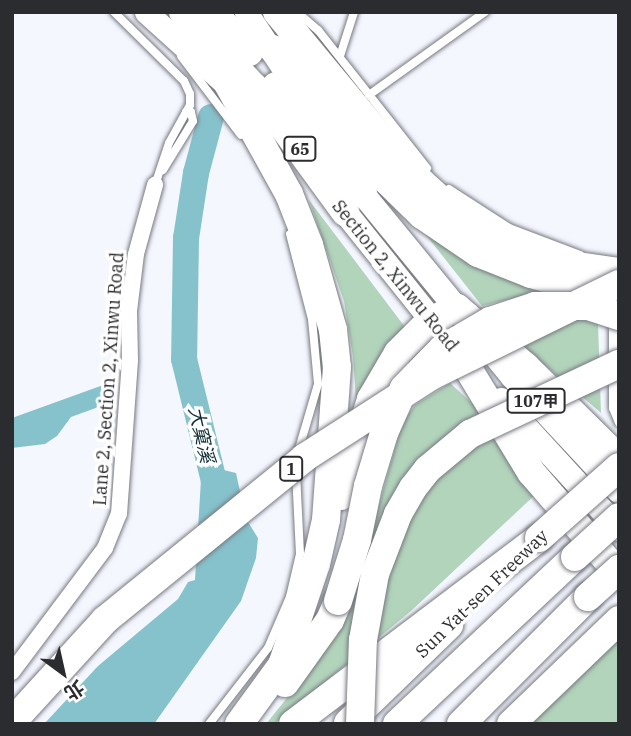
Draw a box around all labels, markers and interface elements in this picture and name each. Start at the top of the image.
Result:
road number: 65 [282,136,318,162]
street label: Section 2, Xinwu Road [327,196,463,356]
street label: Lane 2, Section 2, Xinwu Road [89,252,129,506]
road number: 107甲 [506,388,566,414]
water label: 大窠溪 [183,405,219,465]
road number: 1 [279,456,303,482]
street label: Sun Yat-sen Freeway [411,525,553,663]
north arrow [28,638,98,708]
text: 北 [60,675,89,706]

